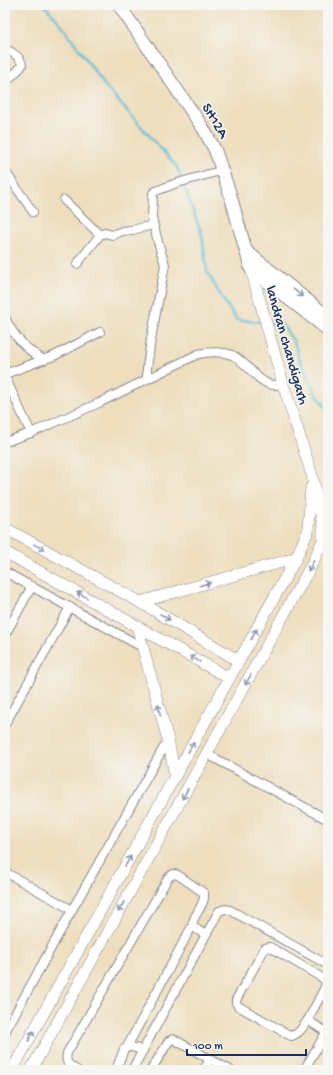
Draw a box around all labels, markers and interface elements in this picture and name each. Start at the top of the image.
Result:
street label: SH12A [197,100,232,143]
street label: landran chandigarh [261,284,312,407]
one-way arrow [293,289,304,298]
one-way arrow [33,544,45,551]
one-way arrow [306,560,314,572]
one-way arrow [198,580,211,587]
one-way arrow [76,591,88,599]
one-way arrow [159,613,170,621]
one-way arrow [250,628,258,640]
one-way arrow [189,655,201,662]
one-way arrow [243,674,251,686]
one-way arrow [155,704,163,717]
one-way arrow [187,741,195,753]
one-way arrow [180,788,188,800]
one-way arrow [124,855,132,867]
one-way arrow [117,901,125,913]
one-way arrow [27,1030,35,1042]
scale bar [187,1031,306,1057]
text: 100 m [192,1040,223,1054]

